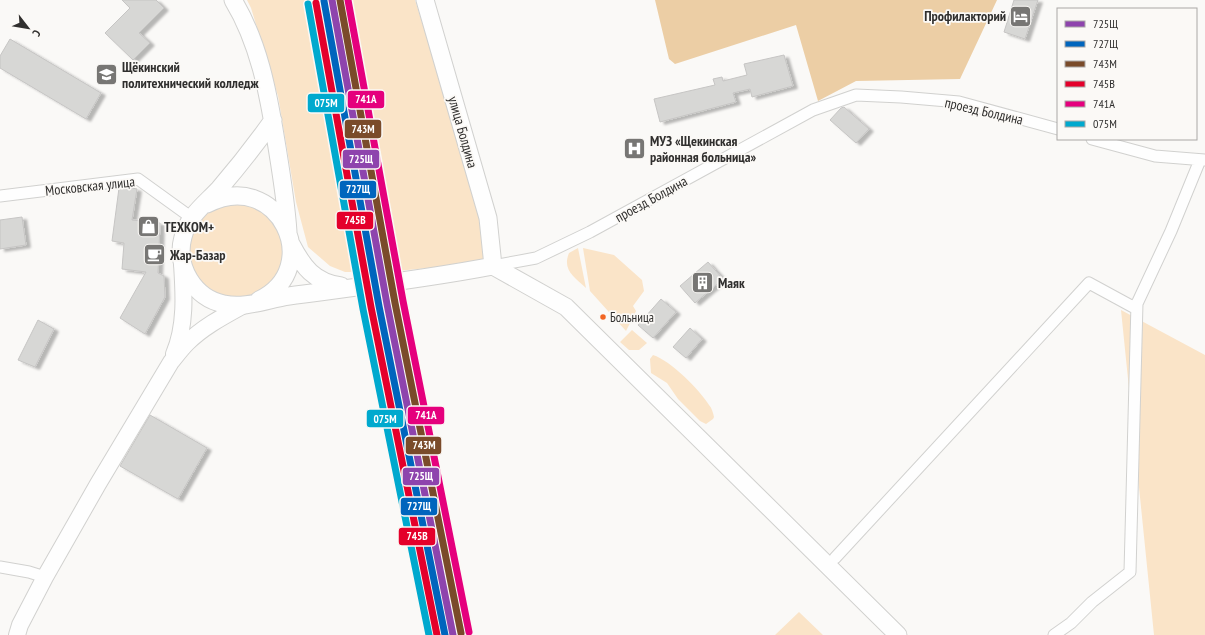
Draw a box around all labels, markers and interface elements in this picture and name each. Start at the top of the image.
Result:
hotel icon: Профилакторий [1008,3,1034,29]
place label: Профилакторий [924,7,1006,25]
north arrow [8,8,48,48]
legend [1057,8,1197,140]
text: 725Щ [1093,16,1118,31]
text: С [29,27,44,39]
text: 727Щ [1093,36,1118,51]
text: 743М [1093,56,1117,71]
place label: Щёкинский политехнический колледж [122,58,260,92]
school or university icon: Щёкинский политехнический колледж [93,62,119,88]
text: 745В [1093,76,1115,91]
line badge: 741А [347,90,385,109]
text: 741А [355,92,377,106]
line badge: 075М [307,93,345,113]
street label: проезд Болдина [943,93,1025,129]
street label: улица Болдина [444,94,482,170]
text: 075М [314,96,338,110]
text: 741А [1093,96,1115,111]
text: 075М [1093,116,1117,131]
line badge: 743М [344,119,382,139]
text: 743М [351,122,375,136]
place label: МУЗ «Щекинская районная больница» [650,132,757,166]
hospital icon: МУЗ «Щекинская районная больница» [621,136,647,162]
line badge: 725Щ [342,149,380,169]
text: 725Щ [349,152,374,166]
street label: Московская улица [44,172,136,200]
street label: проезд Болдина [612,172,690,226]
line badge: 727Щ [339,180,377,199]
text: 727Щ [346,182,371,196]
line badge: 745В [336,211,374,230]
text: 745В [344,213,366,227]
shop icon: ТЕХКОМ+ [136,214,162,240]
place label: ТЕХКОМ+ [164,218,214,236]
cafe icon: Жар-Базар [142,242,168,268]
place label: Жар-Базар [169,246,225,264]
building icon: Маяк [689,270,715,296]
place label: Маяк [718,274,745,292]
place label: Больница [610,309,654,326]
marker: Больница [598,312,608,322]
line badge: 741А [407,406,445,425]
text: 741А [415,408,437,422]
line badge: 075М [366,409,404,428]
text: 075М [373,412,397,426]
line badge: 743М [405,436,442,455]
text: 743М [412,438,436,452]
line badge: 725Щ [402,467,440,486]
text: 725Щ [409,469,434,483]
line badge: 727Щ [400,497,438,516]
text: 727Щ [407,499,432,513]
line badge: 745В [398,527,436,546]
text: 745В [406,529,428,543]

